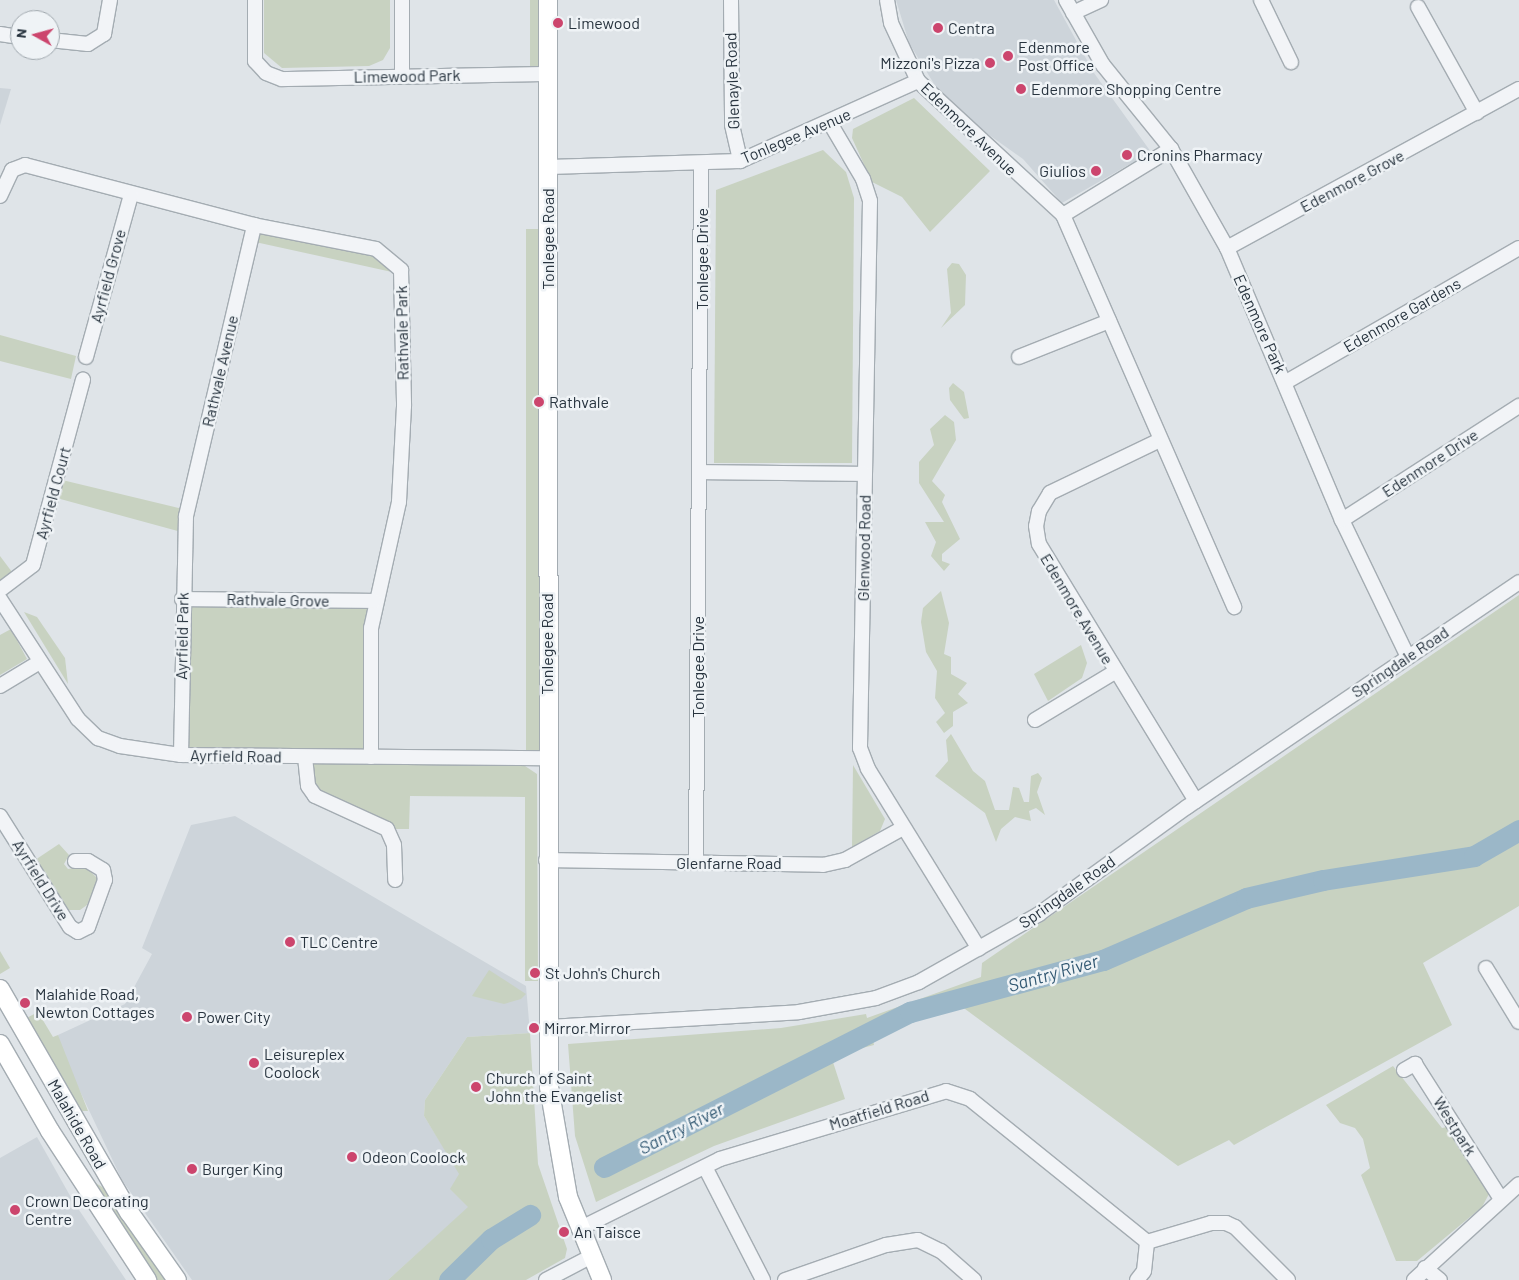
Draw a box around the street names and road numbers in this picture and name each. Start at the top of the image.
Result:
street label: Glenayle Road [721,32,743,130]
street label: Limewood Park [353,65,461,87]
street label: Edenmore Avenue [917,78,1021,180]
street label: Tonlegee Avenue [738,104,854,168]
street label: Edenmore Grove [1297,146,1407,216]
street label: Tonlegee Road [538,188,558,290]
street label: Tonlegee Drive [692,208,712,310]
street label: Ayrfield Grove [86,227,130,325]
street label: Edenmore Park [1230,272,1290,376]
street label: Edenmore Gardens [1340,274,1464,356]
street label: Rathvale Park [392,286,412,380]
street label: Rathvale Avenue [198,313,242,429]
street label: Edenmore Drive [1378,425,1482,501]
street label: Ayrfield Court [31,445,75,541]
street label: Glenwood Road [853,495,875,601]
street label: Edenmore Avenue [1036,550,1118,668]
street label: Rathvale Grove [226,590,330,610]
street label: Ayrfield Park [172,592,192,680]
street label: Tonlegee Road [537,593,557,695]
street label: Tonlegee Drive [688,616,708,718]
street label: Springdale Road [1348,622,1452,702]
street label: Ayrfield Road [190,746,282,766]
street label: Ayrfield Drive [8,836,74,924]
street label: Springdale Road [1015,852,1119,932]
street label: Glenfarne Road [676,853,782,873]
street label: Malahide Road [44,1076,110,1172]
street label: Moatfield Road [827,1086,931,1134]
street label: Westpark [1429,1093,1481,1159]

